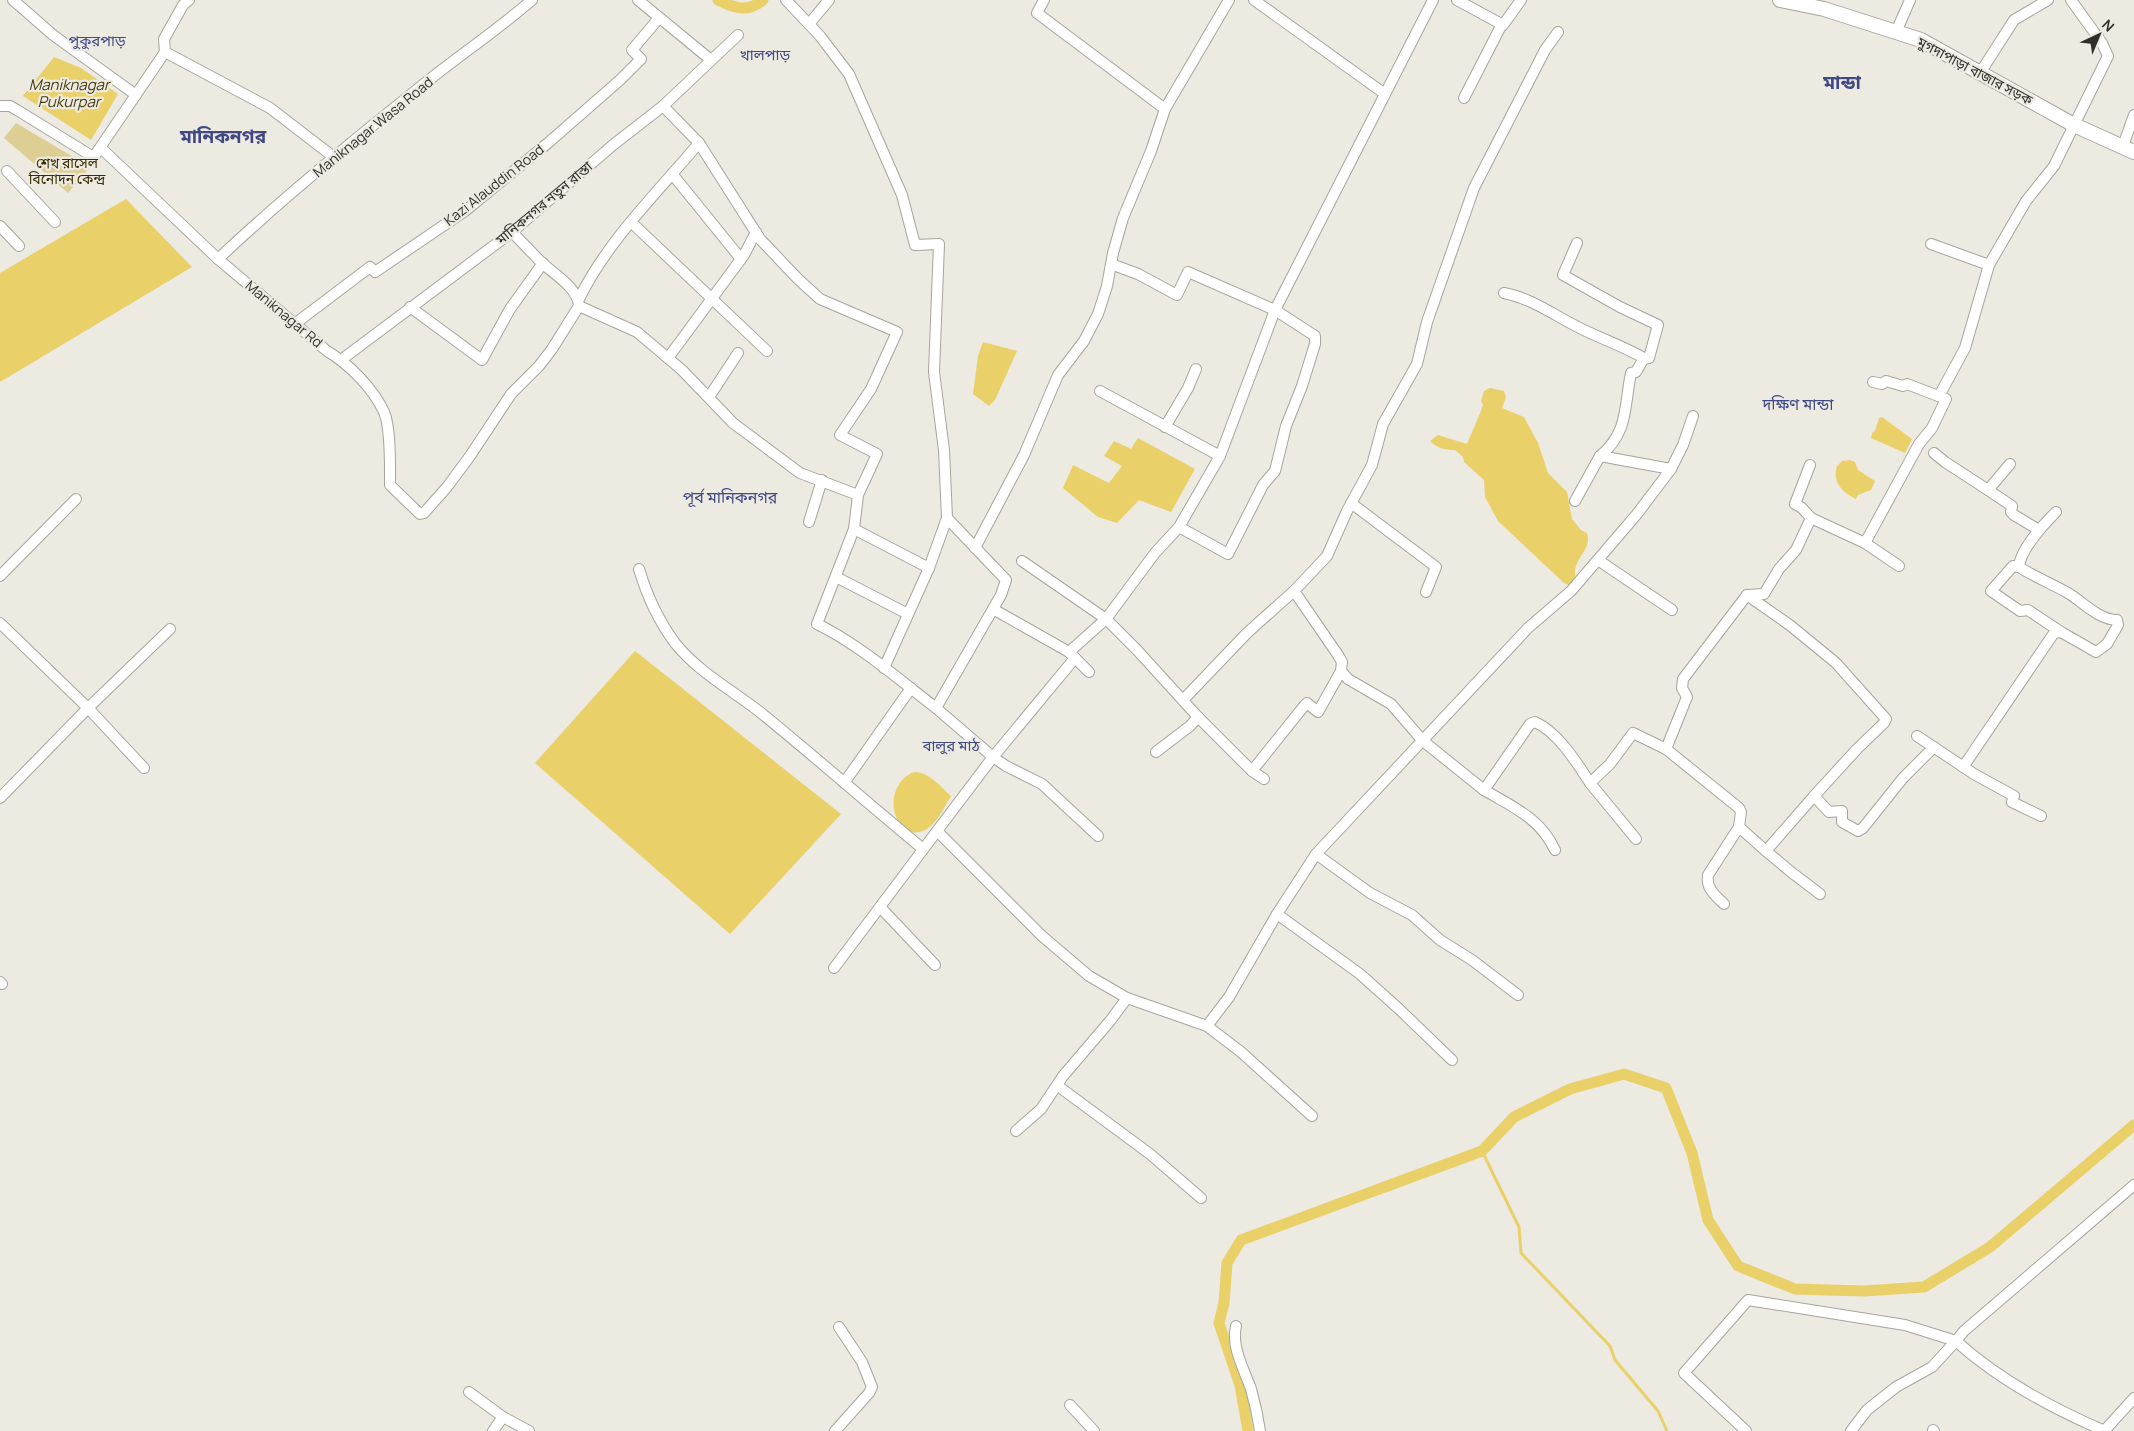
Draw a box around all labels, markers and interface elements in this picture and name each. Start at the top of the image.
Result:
north arrow [2074,10,2124,60]
text: N [2098,15,2119,36]
district label: পুকুরপাড় [68,30,126,51]
street label: মুগদাপাড়া বাজার সড়ক [1913,32,2037,109]
district label: খালপাড় [740,44,790,65]
district label: মান্ডা [1822,69,1861,95]
street label: Maniknagar Wasa Road [309,72,437,181]
water label: Maniknagar Pukurpar [29,74,112,112]
district label: মানিকনগর [179,123,267,149]
street label: Kazi Alauddin Road [440,140,548,230]
park label: শেখ রাসেল বিনোদন কেন্দ্র [28,153,106,188]
street label: মানিকনগর নতুন রাস্তা [491,156,596,249]
street label: Maniknagar Rd [242,276,327,351]
district label: দক্ষিণ মান্ডা [1761,393,1834,415]
district label: পূর্ব মানিকনগর [683,486,778,508]
district label: বালুর মাঠ [921,735,980,756]

